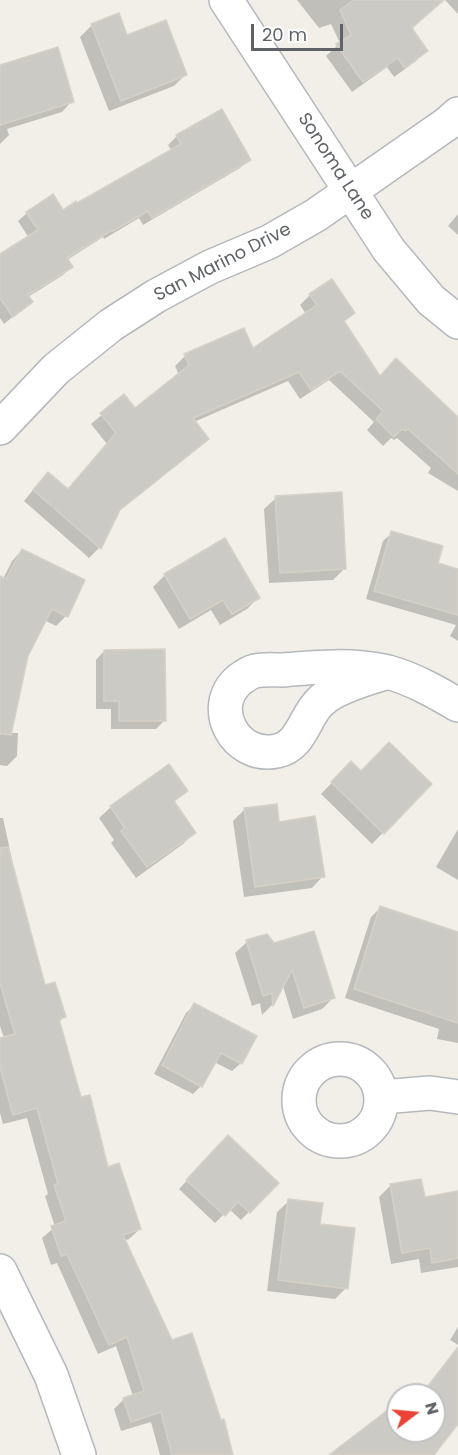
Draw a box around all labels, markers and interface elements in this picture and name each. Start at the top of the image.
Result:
scale bar [254,12,346,50]
text: 20 m [262,22,307,47]
street label: Sonoma Lane [292,109,378,225]
street label: San Marino Drive [151,219,295,307]
north arrow [386,1383,446,1443]
text: N [419,1399,445,1417]

